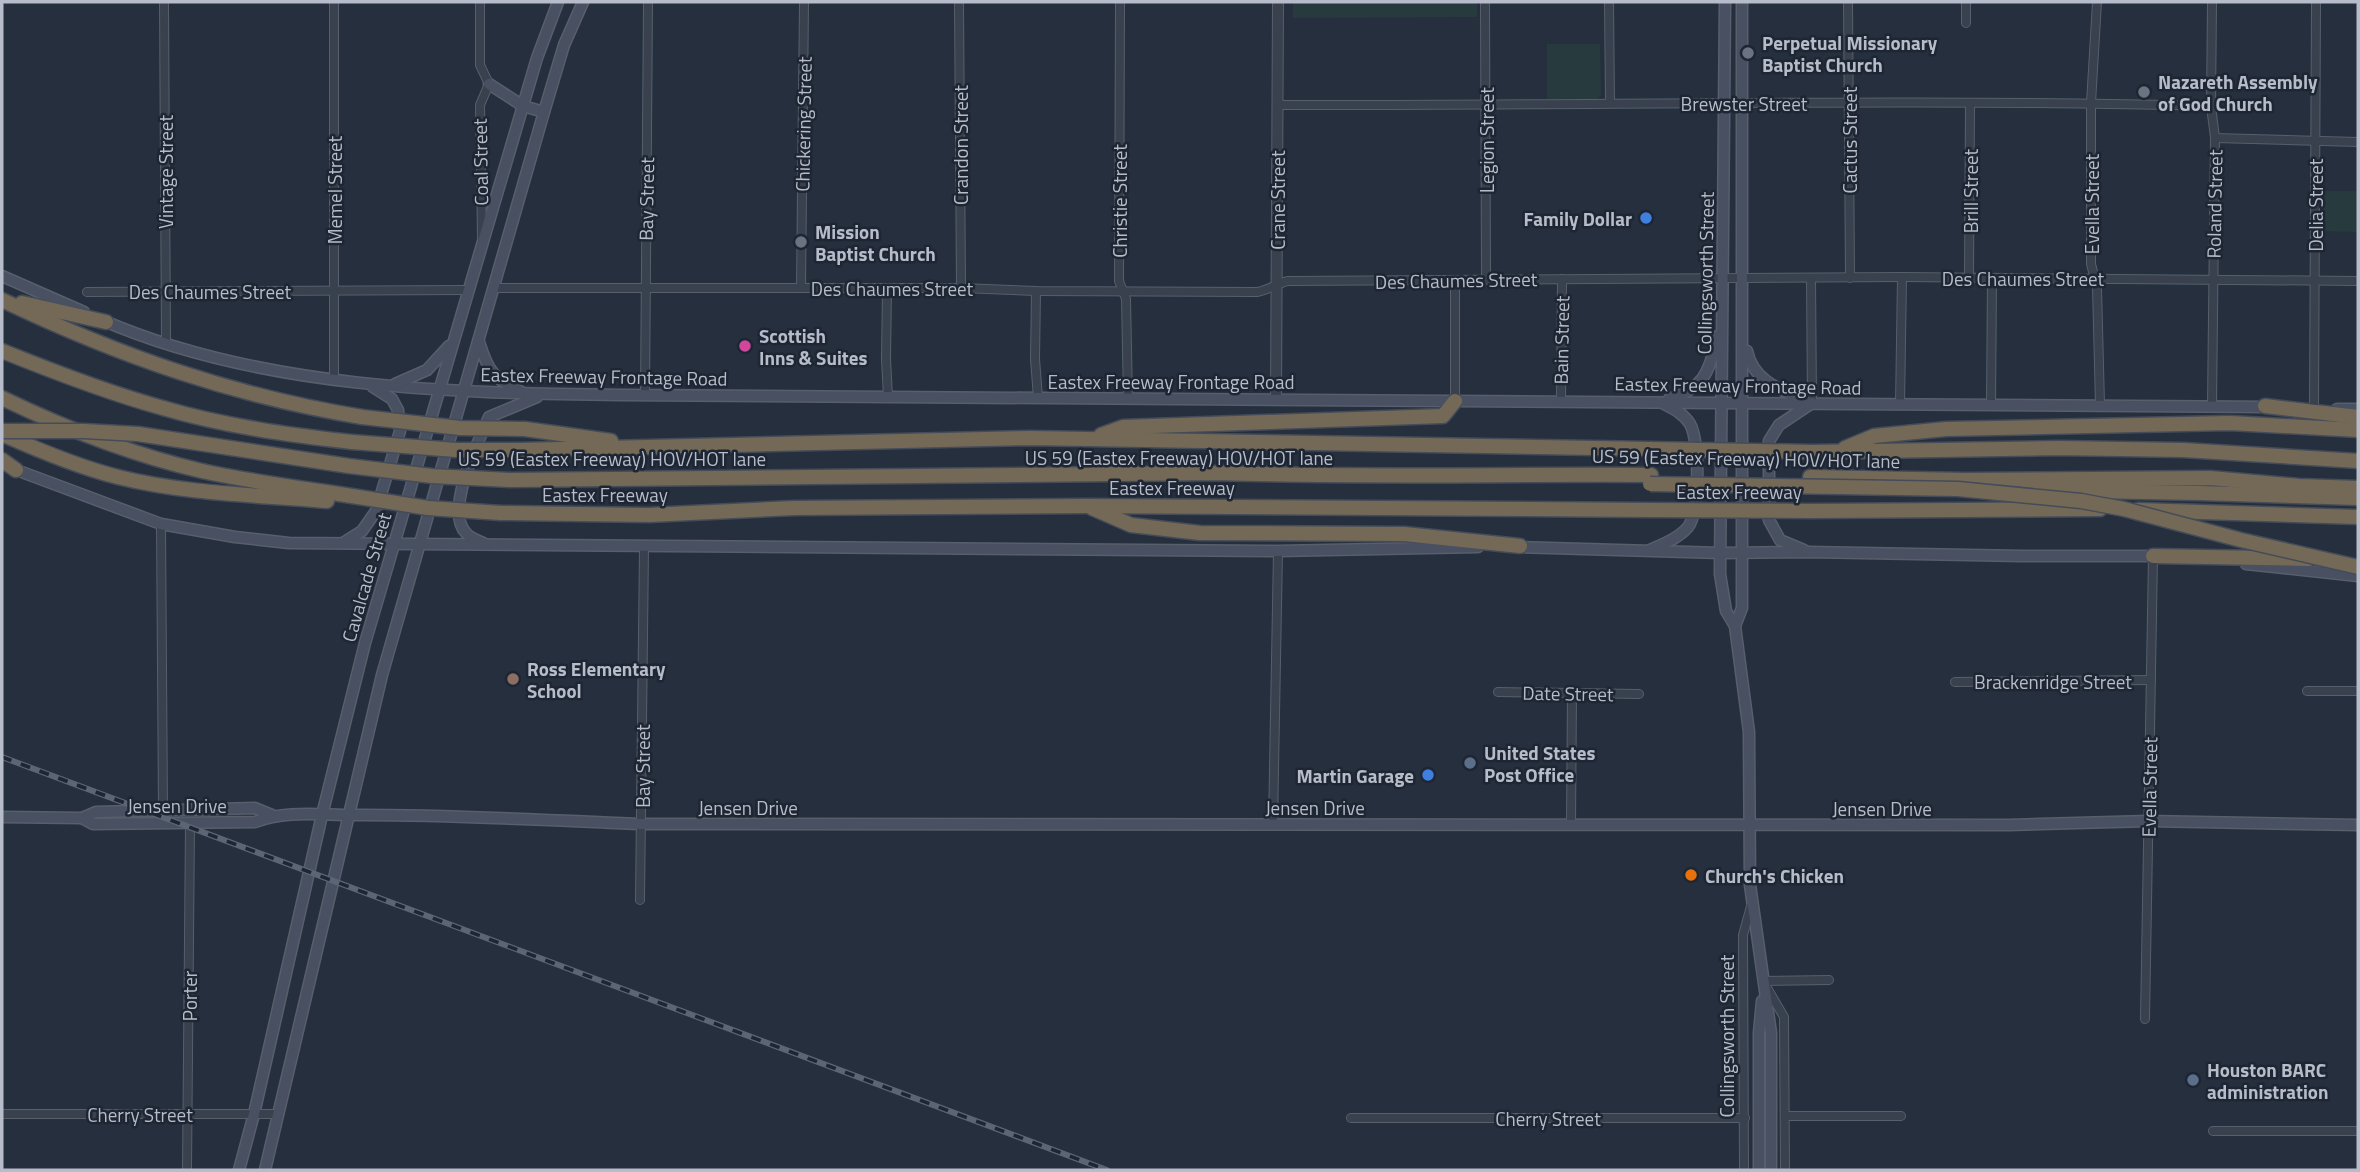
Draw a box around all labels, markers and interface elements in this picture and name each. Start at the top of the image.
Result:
place label: Perpetual Missionary Baptist Church [1762,28,1938,79]
marker: Perpetual Missionary Baptist Church [1740,45,1756,61]
street label: Chickering Street [787,56,819,192]
place label: Nazareth Assembly of God Church [2158,67,2318,118]
marker: Nazareth Assembly of God Church [2136,84,2152,100]
street label: Crandon Street [946,85,975,205]
street label: Cactus Street [1835,86,1864,193]
street label: Legion Street [1472,87,1501,193]
street label: Brewster Street [1681,89,1808,118]
street label: Vintage Street [151,115,180,229]
street label: Coal Street [465,118,495,206]
street label: Memel Street [320,135,349,244]
street label: Christie Street [1105,144,1134,258]
street label: Brill Street [1956,148,1985,233]
street label: Roland Street [2199,149,2229,259]
street label: Crane Street [1263,150,1292,250]
street label: Evella Street [2077,154,2106,254]
street label: Bay Street [631,157,661,241]
street label: Delia Street [2301,158,2330,252]
street label: Collingsworth Street [1689,191,1721,355]
place label: Family Dollar [1524,204,1632,233]
marker: Family Dollar [1638,210,1654,226]
place label: Mission Baptist Church [815,217,936,268]
marker: Mission Baptist Church [793,234,809,250]
street label: Des Chaumes Street [1375,264,1538,296]
street label: Des Chaumes Street [1942,264,2105,293]
street label: Des Chaumes Street [811,274,974,303]
street label: Des Chaumes Street [129,277,292,306]
street label: Bain Street [1546,295,1576,385]
place label: Scottish Inns & Suites [759,321,867,372]
marker: Scottish Inns & Suites [737,338,753,354]
street label: Eastex Freeway Frontage Road [480,359,728,393]
street label: Eastex Freeway Frontage Road [1047,367,1295,396]
street label: Eastex Freeway Frontage Road [1614,368,1862,402]
street label: US 59 (Eastex Freeway) HOV/HOT lane [1592,441,1900,475]
street label: US 59 (Eastex Freeway) HOV/HOT lane [1025,443,1333,472]
street label: US 59 (Eastex Freeway) HOV/HOT lane [458,444,766,473]
street label: Eastex Freeway [1109,473,1235,502]
street label: Eastex Freeway [1676,477,1802,506]
street label: Eastex Freeway [542,480,668,509]
street label: Cavalcade Street [334,509,398,645]
place label: Ross Elementary School [527,654,666,705]
street label: Brackenridge Street [1974,667,2132,696]
marker: Ross Elementary School [505,671,521,687]
street label: Date Street [1522,678,1614,708]
street label: Bay Street [628,724,657,808]
street label: Evella Street [2134,736,2164,837]
place label: United States Post Office [1484,738,1595,789]
marker: United States Post Office [1462,755,1478,771]
place label: Martin Garage [1296,761,1414,790]
marker: Martin Garage [1420,767,1436,783]
street label: Jensen Drive [127,791,227,820]
street label: Jensen Drive [698,793,798,822]
street label: Jensen Drive [1265,793,1365,822]
street label: Jensen Drive [1832,794,1932,823]
place label: Church's Chicken [1705,861,1844,890]
marker: Church's Chicken [1683,867,1699,883]
street label: Collingsworth Street [1712,954,1741,1117]
street label: Porter [175,970,204,1021]
place label: Houston BARC administration [2207,1055,2329,1106]
marker: Houston BARC administration [2185,1072,2201,1088]
street label: Cherry Street [87,1100,193,1129]
street label: Cherry Street [1495,1104,1601,1133]

